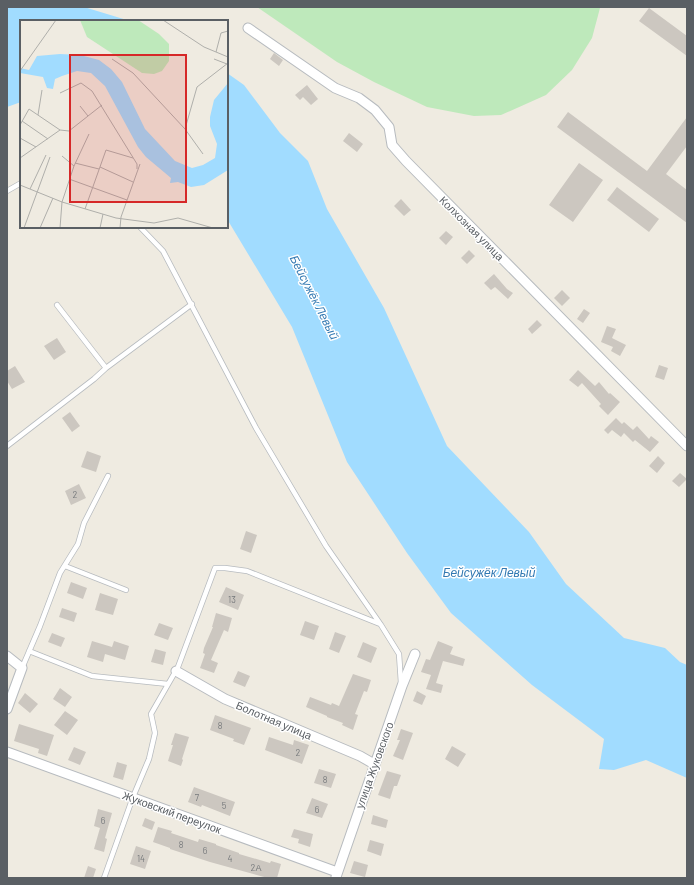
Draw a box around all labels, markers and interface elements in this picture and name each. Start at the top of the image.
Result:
inset map [20,20,228,228]
street label: Колхозная улица [437,193,508,264]
water label: Бейсужёк Левый [287,253,342,342]
house number: 2 [73,489,78,500]
water label: Бейсужёк Левый [443,565,536,580]
house number: 13 [228,594,236,605]
street label: Болотная улица [234,698,315,742]
house number: 8 [218,720,223,731]
street label: улица Жуковского [352,720,396,810]
house number: 2 [296,747,301,758]
house number: 8 [323,774,328,785]
street label: Жуковский переулок [121,788,223,836]
house number: 7 [195,792,200,803]
house number: 5 [222,800,227,811]
house number: 6 [315,804,320,815]
house number: 6 [101,815,106,826]
house number: 8 [179,839,184,850]
house number: 6 [203,845,208,856]
house number: 14 [137,853,145,864]
house number: 4 [228,853,233,864]
house number: 2А [251,862,261,873]

